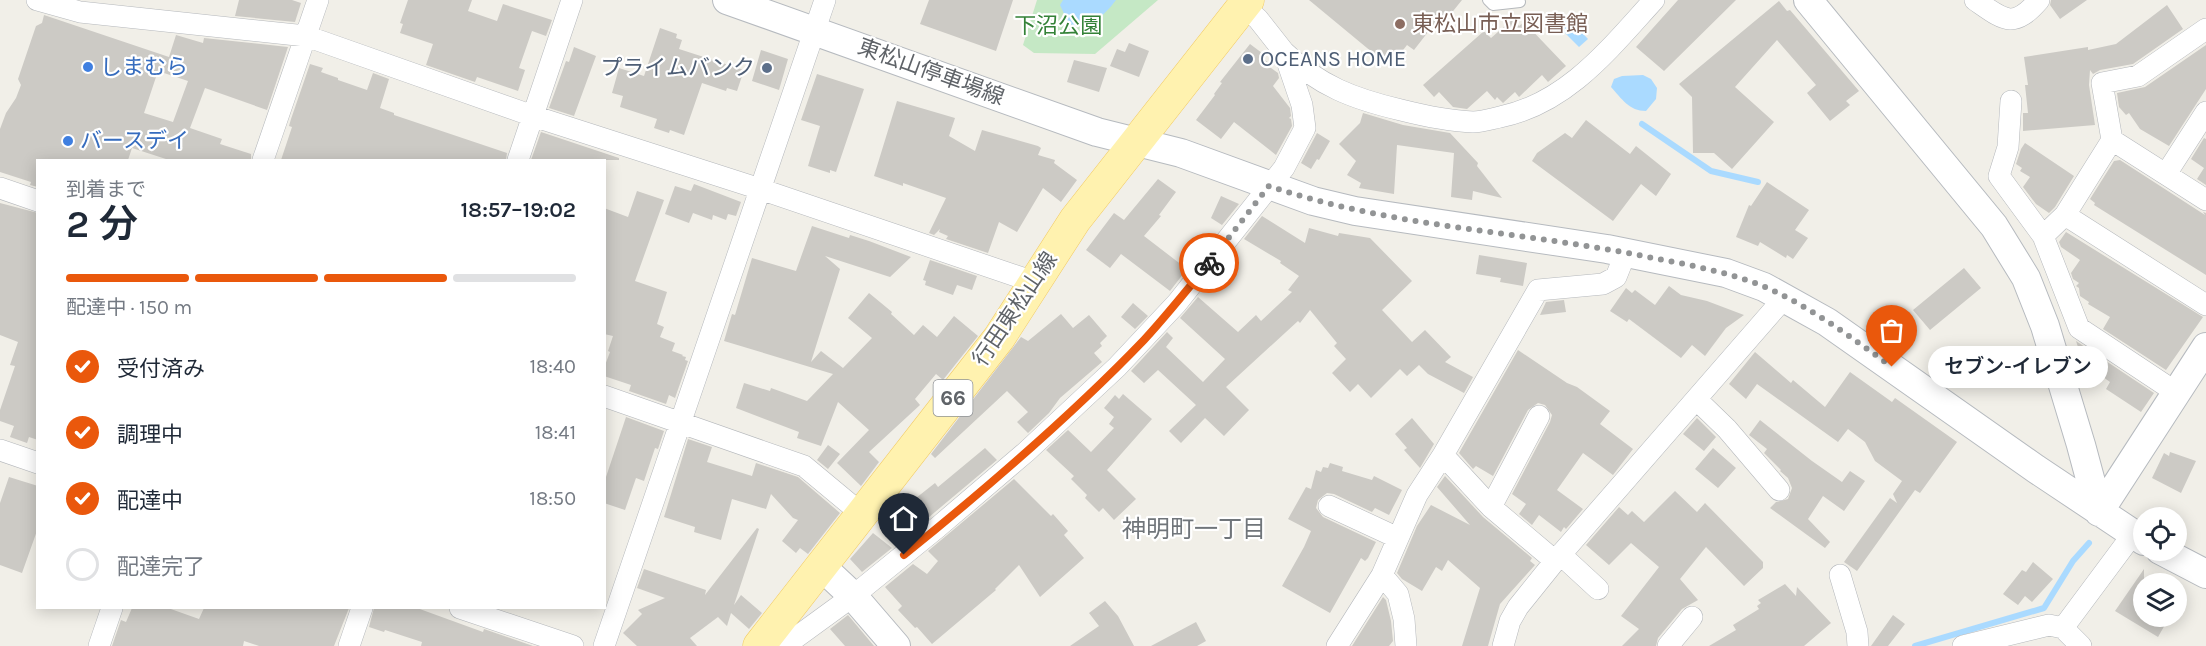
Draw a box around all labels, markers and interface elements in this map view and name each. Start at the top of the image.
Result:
place label: 東松山市立図書館 [1412,11,1588,37]
park label: 下沼公園 [1014,13,1102,39]
marker: 東松山市立図書館 [1393,17,1407,31]
street label: 東松山停車場線 [854,33,1008,111]
place label: OCEANS HOME [1260,46,1406,72]
marker: OCEANS HOME [1241,52,1255,66]
place label: しまむら [100,54,188,80]
place label: プライムバンク [600,55,755,81]
marker: しまむら [81,60,95,74]
marker: プライムバンク [760,61,774,75]
place label: バースデイ [80,128,189,154]
marker: バースデイ [61,134,75,148]
text: 到着まで [66,178,146,201]
text: 18:57–19:02 [460,197,576,223]
text: 2 分 [66,201,138,247]
courier [1179,233,1239,293]
street label: 行田東松山線 [967,247,1063,371]
icon: bike [1193,247,1226,280]
text: 配達中 · 150 m [66,296,192,319]
pin [1866,305,1917,367]
icon: bag [1875,314,1908,347]
callout: セブン-イレブン [1928,346,2108,388]
icon: check [66,350,99,383]
text: 18:40 [529,355,576,378]
text: セブン-イレブン [1944,355,2092,378]
text: 受付済み [117,356,205,382]
road number: 66 [934,380,972,416]
icon: check [66,416,99,449]
text: 18:41 [535,421,576,444]
text: 調理中 [117,422,183,448]
icon: check [66,482,99,515]
text: 18:50 [529,487,576,510]
text: 配達中 [117,488,183,514]
pin [878,493,929,555]
icon: home [887,502,920,535]
map controls [2133,507,2187,627]
button: locate [2133,507,2187,561]
district label: 神明町一丁目 [1122,515,1266,543]
text: 配達完了 [117,554,205,580]
button: layers [2133,573,2187,627]

